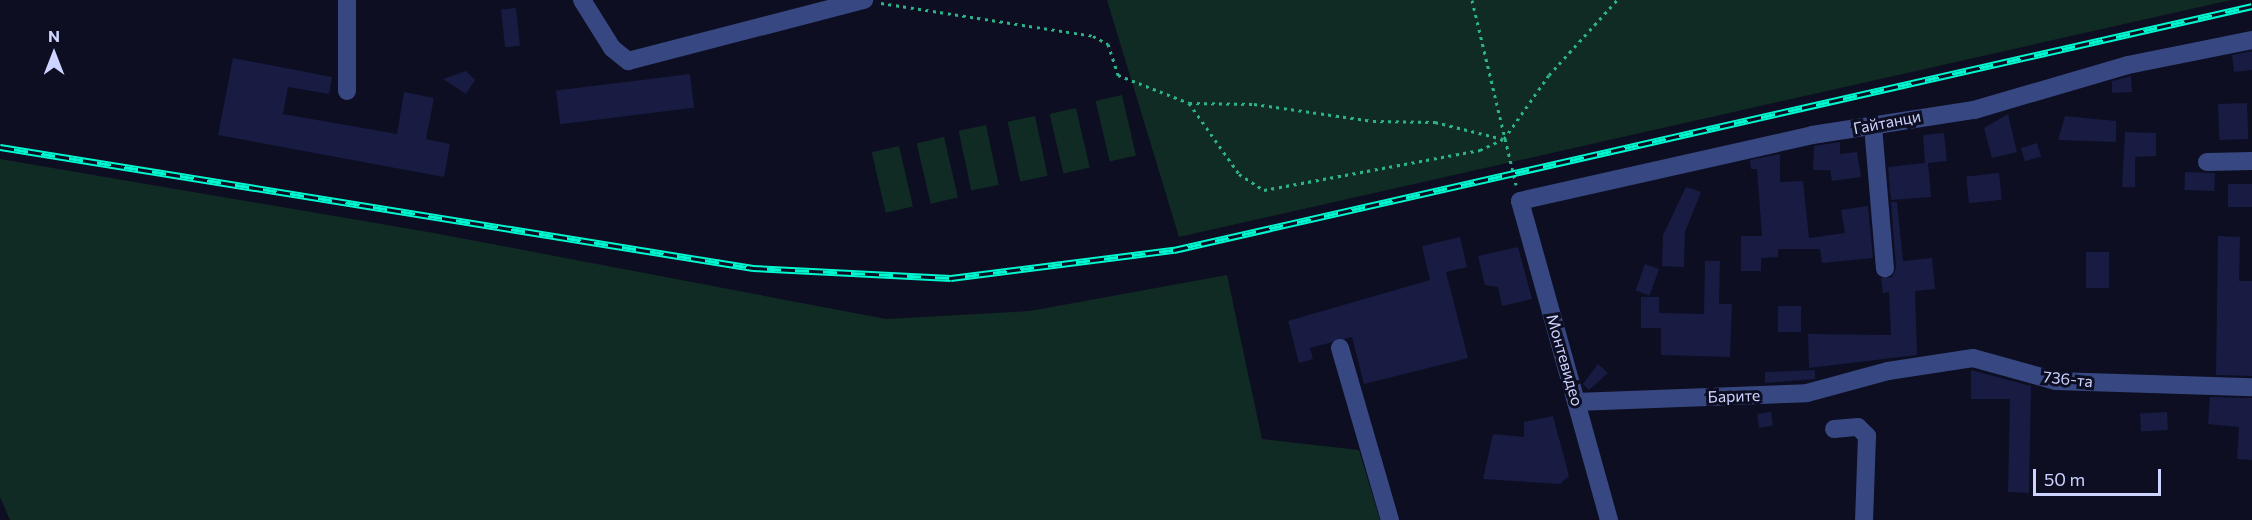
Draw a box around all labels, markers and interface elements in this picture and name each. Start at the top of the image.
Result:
north arrow [24,24,84,84]
text: N [48,26,60,45]
street label: Гайтанци [1852,106,1922,138]
street label: Монтевидео [1543,312,1587,408]
street label: 736-та [2042,367,2094,391]
street label: Барите [1707,385,1761,407]
scale bar [2036,457,2164,495]
text: 50 m [2044,468,2085,490]

